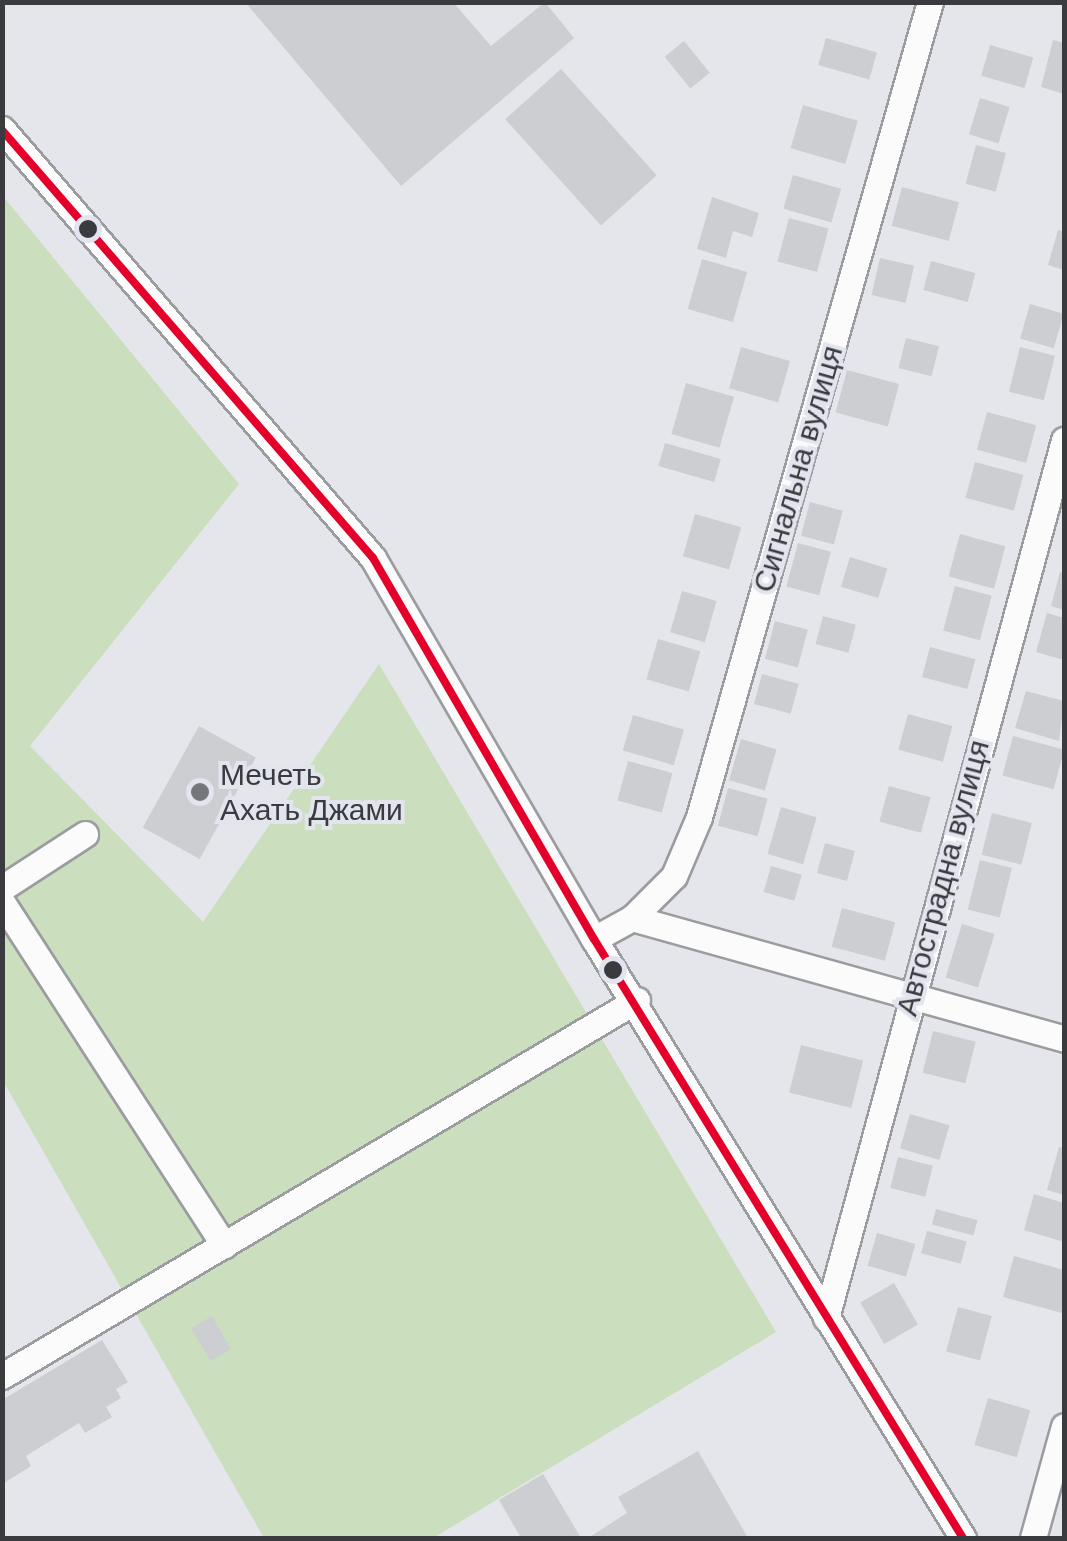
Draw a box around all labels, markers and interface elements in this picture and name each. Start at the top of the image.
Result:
unlabelled marker [78,219,98,239]
street label: Сигнальна вулиця [746,342,850,596]
street label: Автострадна вулиця [889,736,997,1020]
place label: Мечеть Ахать Джами [220,757,403,828]
marker: Мечеть Ахать Джами [189,781,211,803]
unlabelled marker [603,960,623,980]

